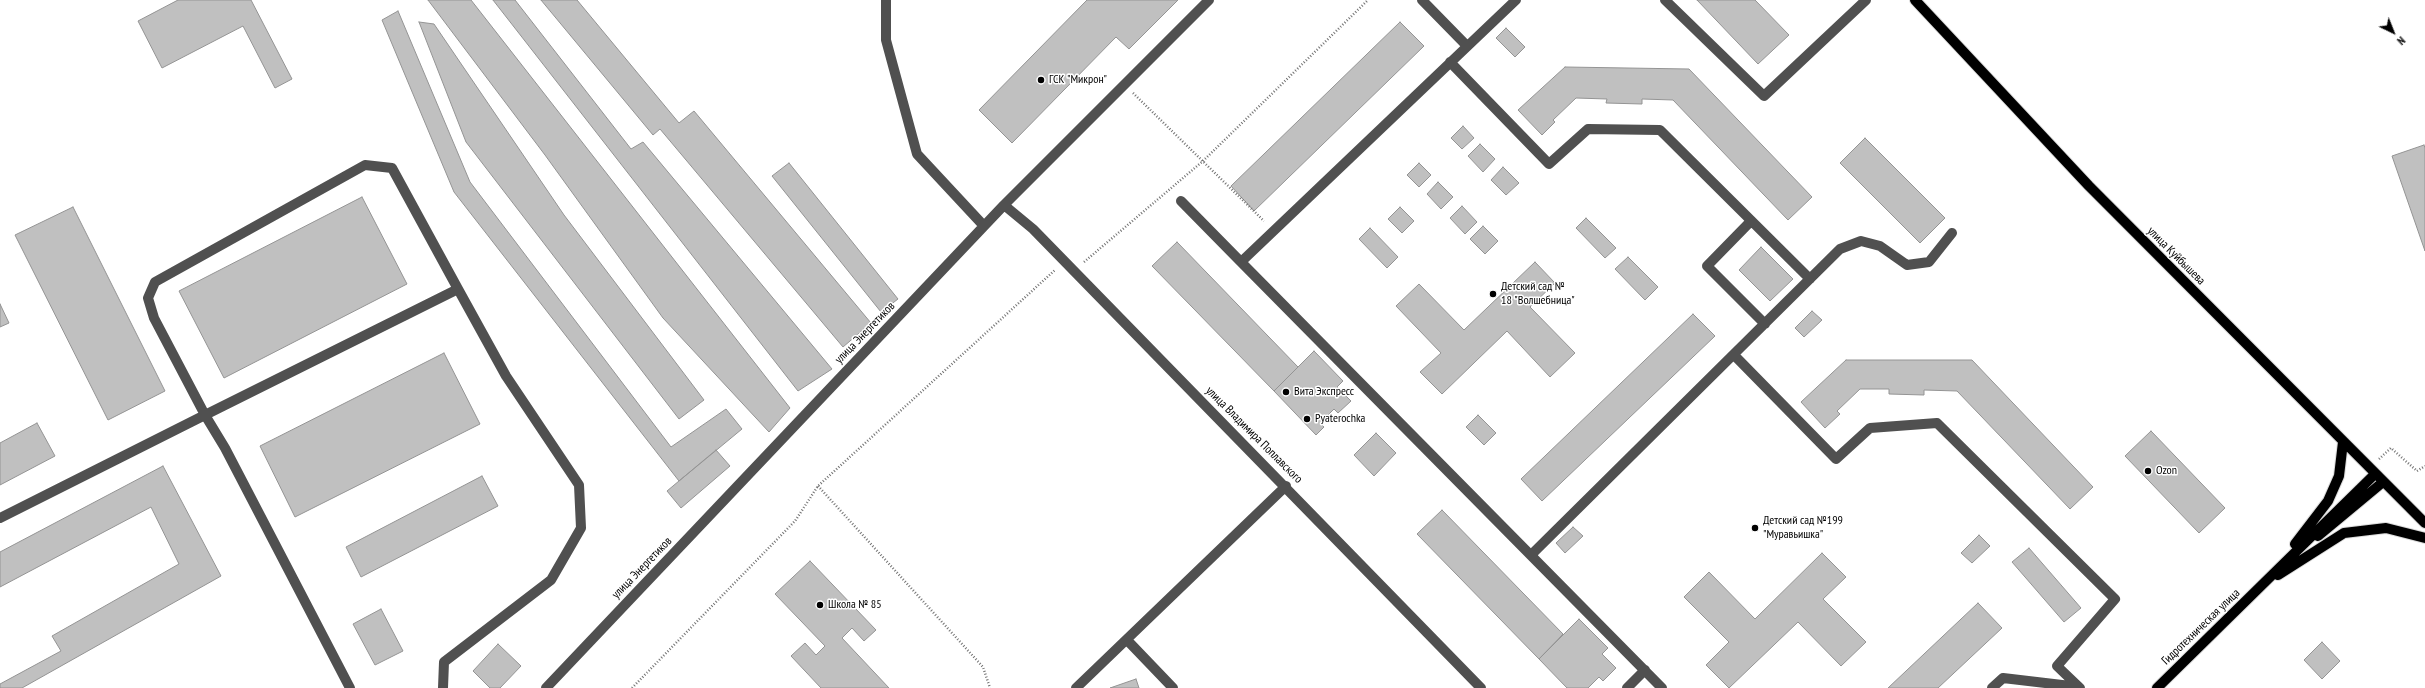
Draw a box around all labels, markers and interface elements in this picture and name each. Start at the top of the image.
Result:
north arrow [2373,12,2413,52]
text: N [2394,34,2408,48]
place label: ГСК "Микрон" [1049,73,1107,87]
marker: ГСК "Микрон" [1036,75,1046,85]
street label: улица Куйбышева [2144,224,2208,288]
place label: Детский сад № 18 "Волшебница" [1501,280,1575,308]
marker: Детский сад № 18 "Волшебница" [1488,289,1498,299]
street label: улица Энергетиков [832,299,898,367]
street label: улица Владимира Поплавского [1203,384,1305,486]
place label: Вита Экспресс [1294,385,1354,399]
marker: Вита Экспресс [1281,387,1291,397]
place label: Pyaterochka [1315,412,1365,426]
marker: Pyaterochka [1302,414,1312,424]
place label: Ozon [2156,464,2177,478]
marker: Ozon [2143,466,2153,476]
place label: Детский сад №199 "Муравьишка" [1763,514,1843,542]
marker: Детский сад №199 "Муравьишка" [1750,523,1760,533]
street label: улица Энергетиков [609,534,675,602]
street label: Гидротехническая улица [2159,586,2243,668]
place label: Школа № 85 [828,598,882,612]
marker: Школа № 85 [815,600,825,610]

